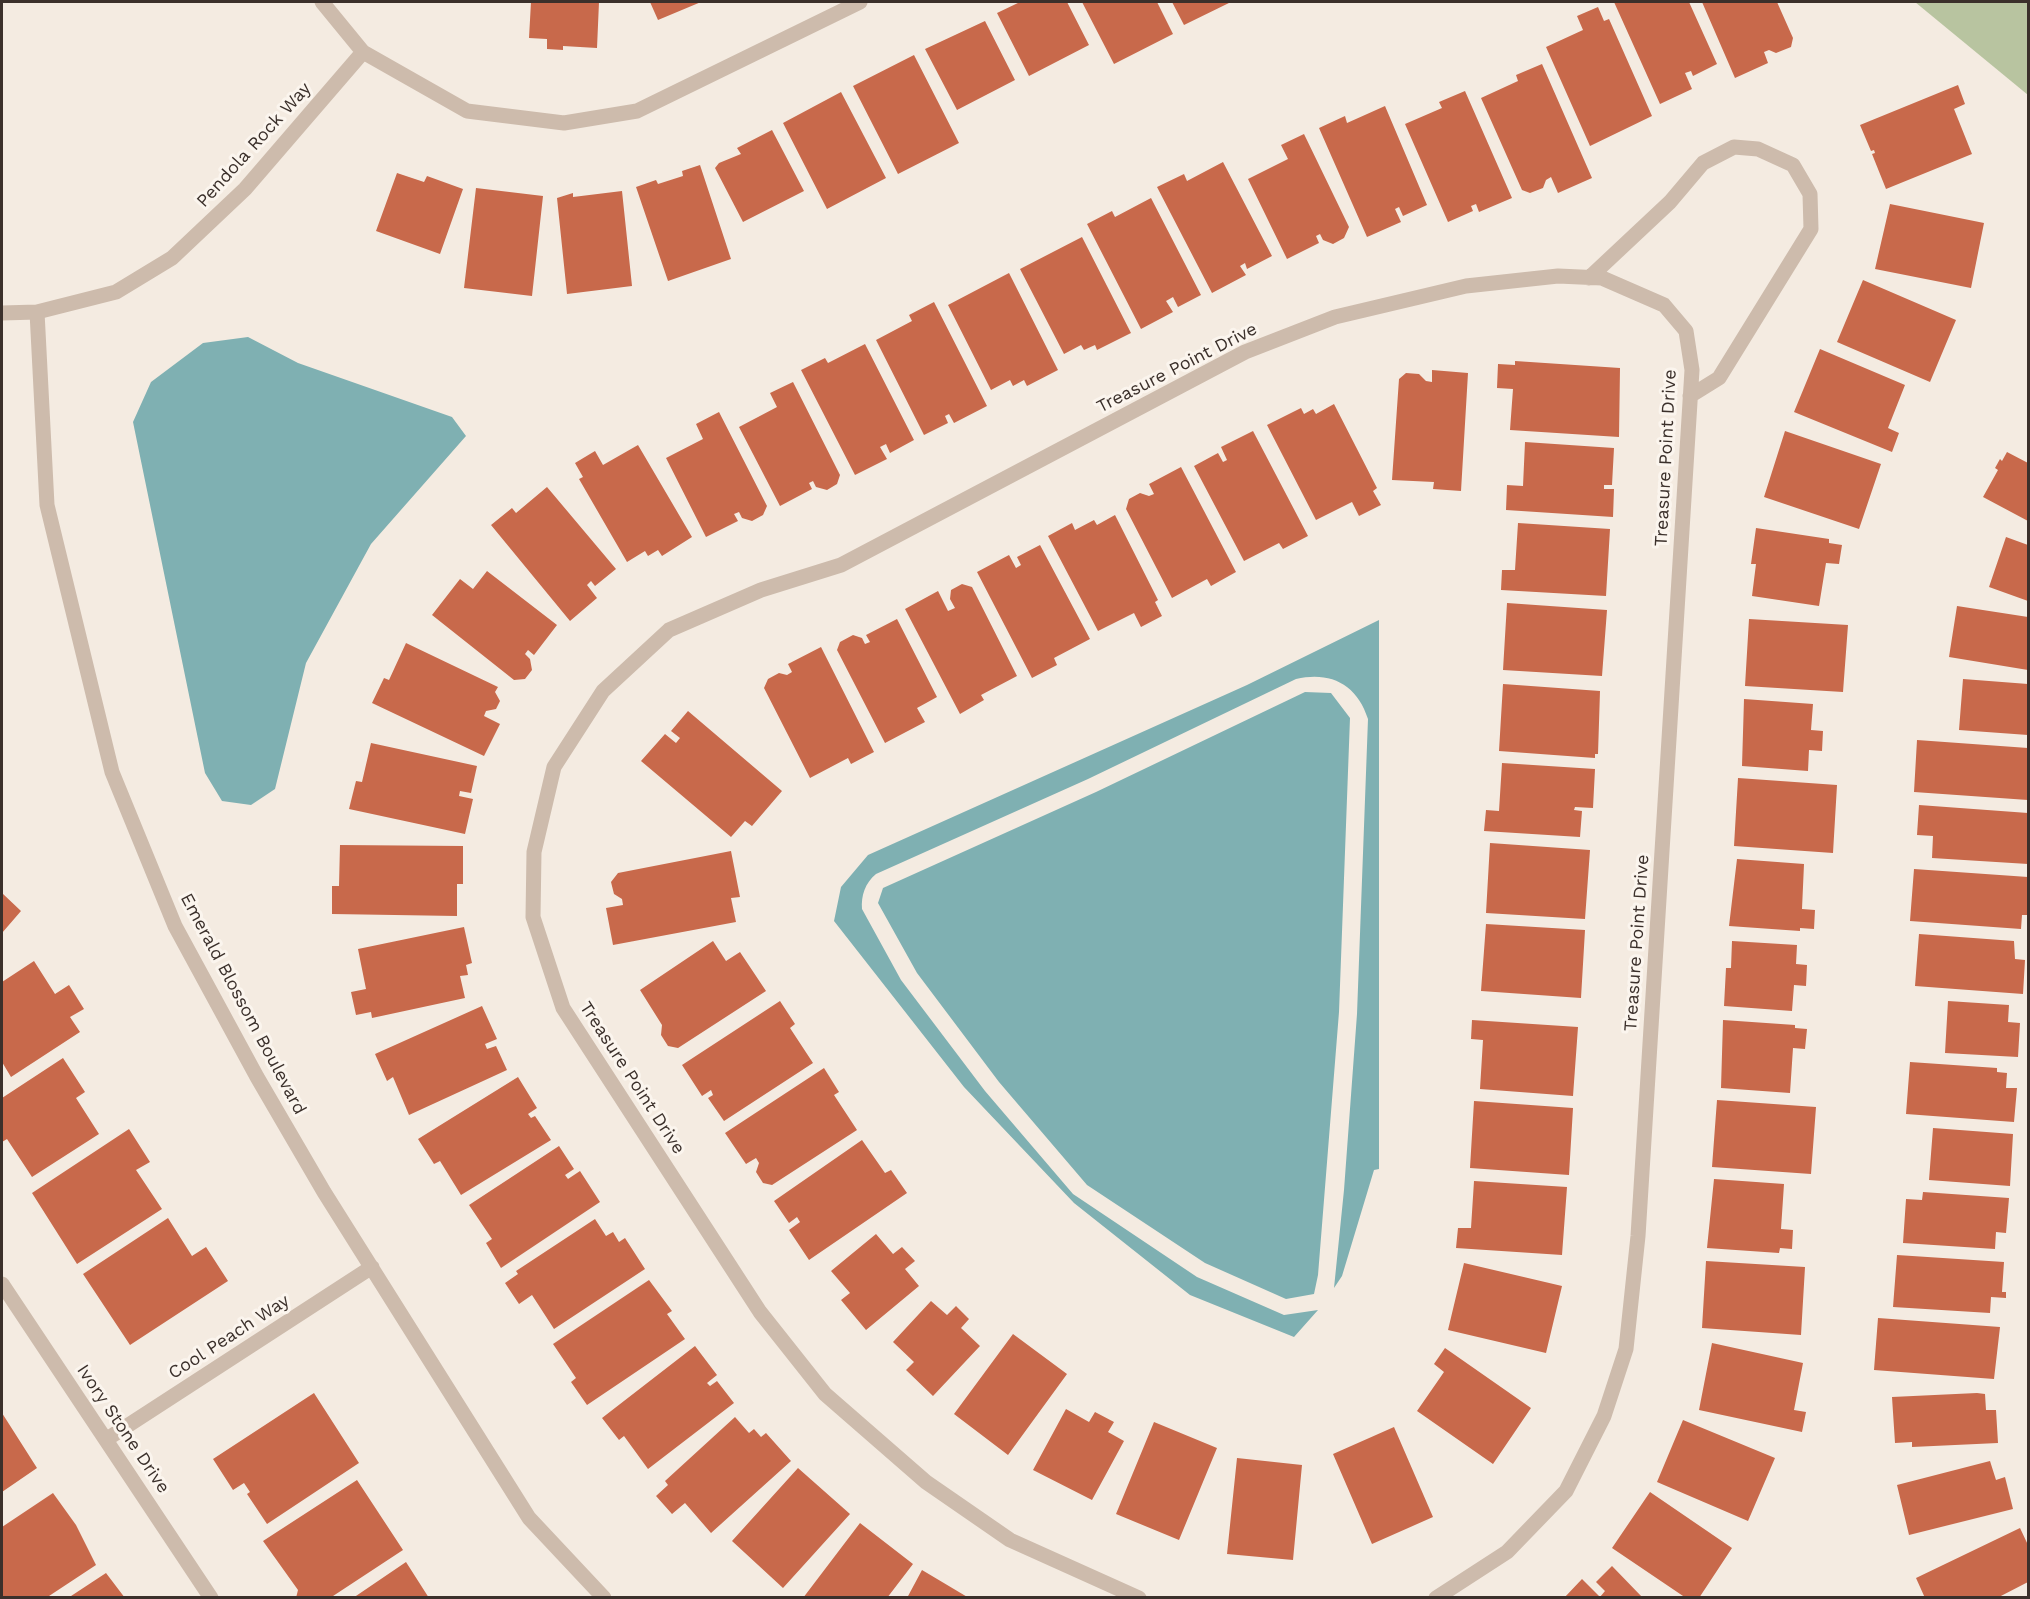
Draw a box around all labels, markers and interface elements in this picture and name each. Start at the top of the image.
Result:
street label: Pendola Rock Way [192,78,316,212]
street label: Treasure Point Drive [1093,318,1261,418]
street label: Treasure Point Drive [1651,369,1681,547]
street label: Treasure Point Drive [1620,854,1654,1032]
street label: Emerald Blossom Boulevard [175,890,311,1118]
street label: Treasure Point Drive [575,998,689,1158]
street label: Cool Peach Way [164,1290,294,1384]
street label: Ivory Stone Drive [72,1361,174,1497]

